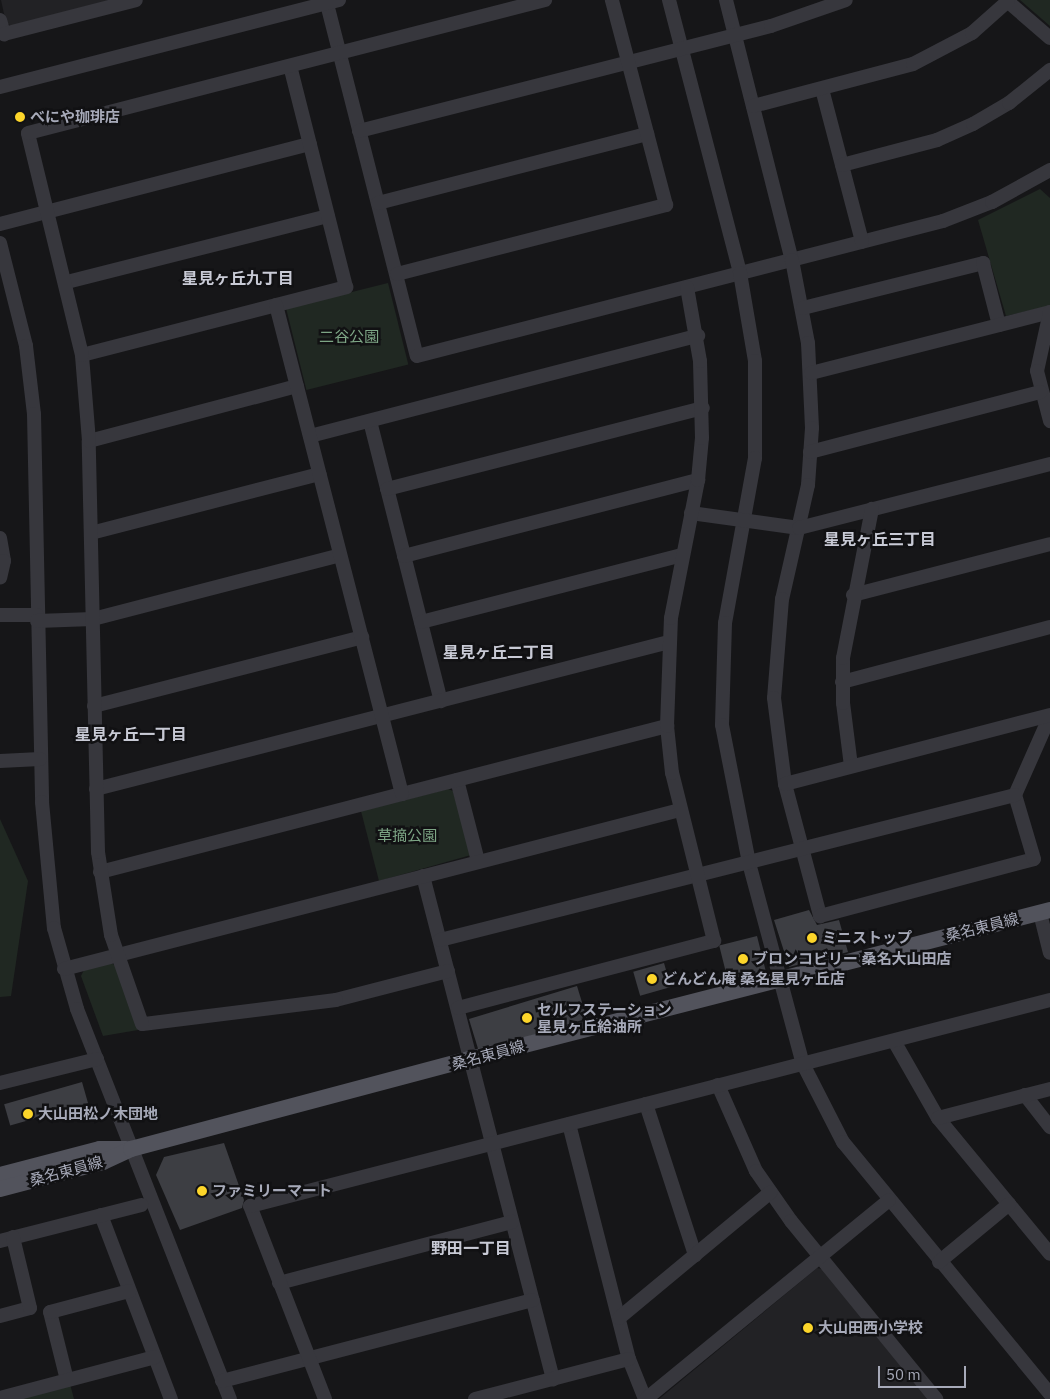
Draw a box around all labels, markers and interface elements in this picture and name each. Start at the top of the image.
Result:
place label: べにや珈琲店 [30,108,120,126]
marker: べにや珈琲店 [14,111,26,123]
district label: 星見ヶ丘九丁目 [182,268,294,288]
park label: 二谷公園 [319,328,379,346]
district label: 星見ヶ丘三丁目 [824,529,936,549]
district label: 星見ヶ丘二丁目 [443,642,555,662]
district label: 星見ヶ丘一丁目 [75,724,187,744]
park label: 草摘公園 [377,827,437,845]
street label: 桑名東員線 [943,909,1021,945]
place label: ミニストップ [822,929,912,947]
marker: ミニストップ [806,932,818,944]
place label: ブロンコビリー 桑名大山田店 [753,950,952,968]
marker: ブロンコビリー 桑名大山田店 [737,953,749,965]
place label: どんどん庵 桑名星見ヶ丘店 [662,970,846,988]
marker: どんどん庵 桑名星見ヶ丘店 [646,973,658,985]
place label: セルフステーション 星見ヶ丘給油所 [537,1000,672,1035]
marker: セルフステーション 星見ヶ丘給油所 [521,1012,533,1024]
street label: 桑名東員線 [449,1037,527,1073]
place label: 大山田松ノ木団地 [38,1105,158,1123]
marker: 大山田松ノ木団地 [22,1108,34,1120]
street label: 桑名東員線 [27,1153,105,1189]
place label: ファミリーマート [212,1182,332,1200]
marker: ファミリーマート [196,1185,208,1197]
district label: 野田一丁目 [431,1238,511,1258]
place label: 大山田西小学校 [818,1319,923,1337]
marker: 大山田西小学校 [802,1322,814,1334]
scale bar [880,1356,968,1388]
text: 50 m [886,1365,921,1384]

